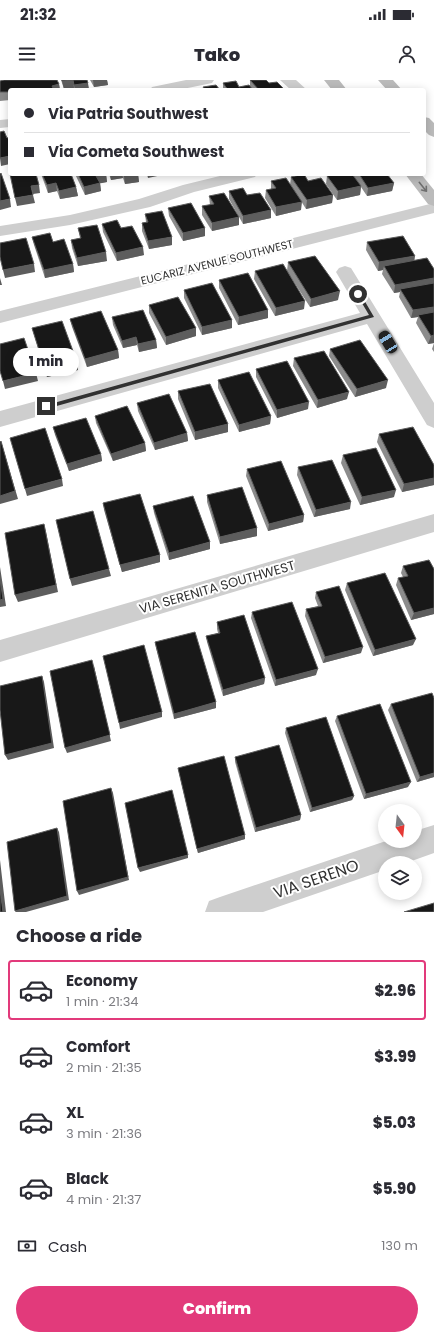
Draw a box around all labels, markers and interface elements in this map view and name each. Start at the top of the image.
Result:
text: 21:32 [20,4,56,25]
text: Tako [194,42,240,67]
icon: menu [16,43,38,65]
icon: person [396,43,418,65]
text: Via Patria Southwest [48,103,208,124]
text: Via Cometa Southwest [48,141,224,162]
one-way arrow [419,182,428,193]
street label: EUCARIZ AVENUE SOUTHWEST [139,235,295,289]
route start [349,285,367,303]
car [377,329,399,355]
callout: 1 min [13,348,79,376]
text: 1 min [29,352,63,371]
route end [37,397,55,415]
street label: VIA SERENITA SOUTHWEST [137,556,297,618]
north arrow [378,804,422,848]
map controls [378,804,422,900]
street label: VIA SERENO [270,854,362,904]
button: layers [378,856,422,900]
text: Choose a ride [16,923,142,948]
text: Economy [66,970,138,991]
icon: car [18,972,54,1008]
text: $2.96 [374,980,416,1001]
text: 1 min · 21:34 [66,992,138,1011]
text: Comfort [66,1036,130,1057]
icon: car [18,1038,54,1074]
text: $3.99 [374,1046,416,1067]
text: 2 min · 21:35 [66,1058,142,1077]
text: XL [66,1102,84,1123]
icon: car [18,1104,54,1140]
text: $5.03 [373,1112,416,1133]
text: 3 min · 21:36 [66,1124,142,1143]
text: Black [66,1168,109,1189]
icon: car [18,1170,54,1206]
text: $5.90 [373,1178,416,1199]
text: 4 min · 21:37 [66,1190,141,1209]
icon: cash [16,1235,38,1257]
text: Cash [48,1236,87,1257]
text: 130 m [381,1236,418,1255]
button: Confirm [16,1286,418,1332]

